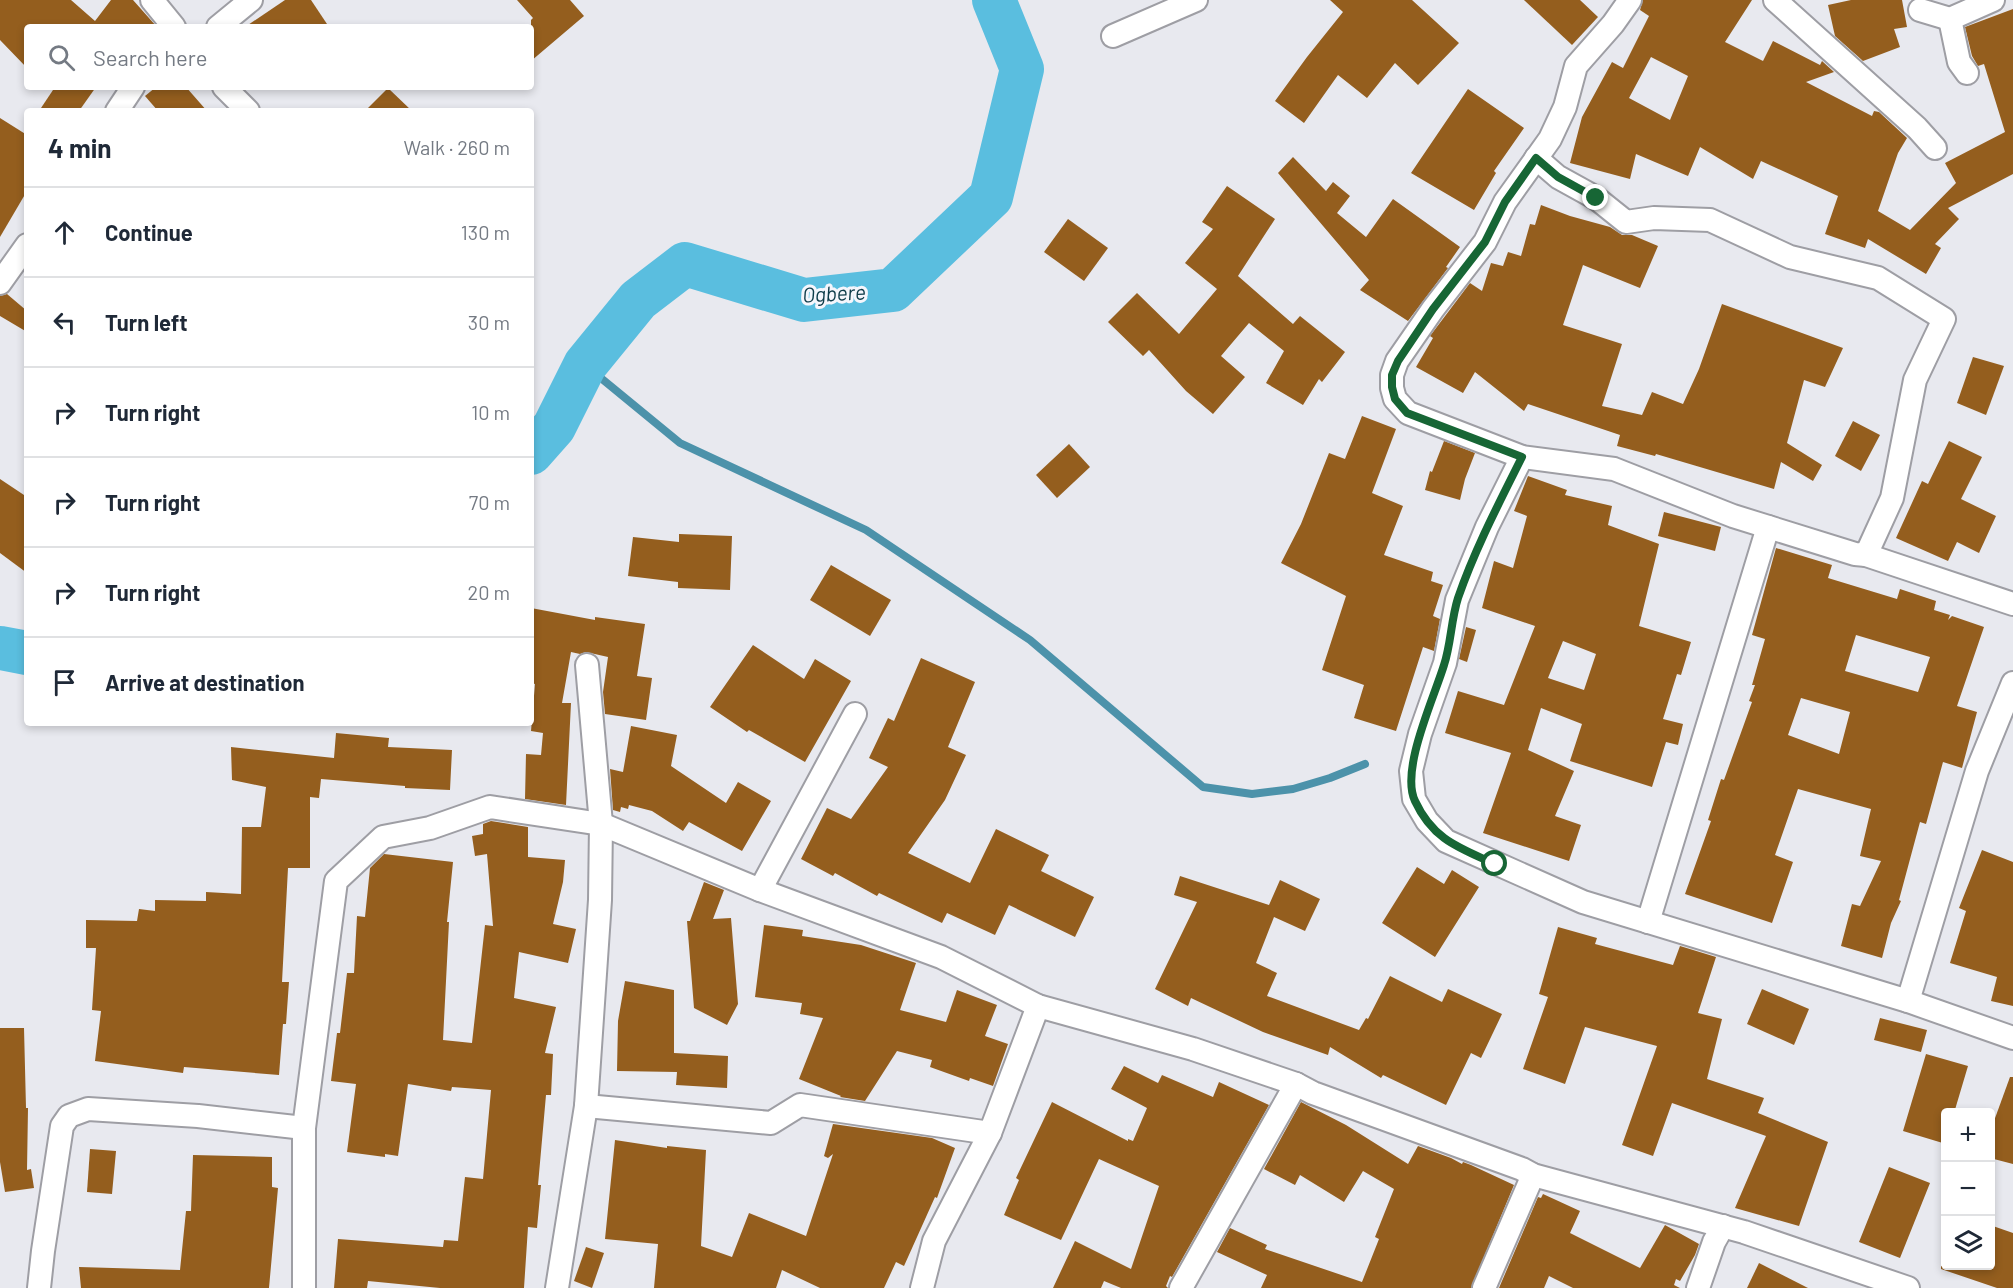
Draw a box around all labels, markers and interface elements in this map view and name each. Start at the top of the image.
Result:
search box [24,24,534,90]
icon: search [45,41,78,74]
text: Search here [93,44,207,70]
text: 4 min [48,132,112,163]
text: Walk · 260 m [403,135,510,159]
route end [1582,184,1608,210]
icon: ahead [48,216,81,249]
text: Continue [105,219,193,245]
text: 130 m [461,220,510,244]
water label: Ogbere [802,278,866,307]
icon: left [48,306,81,339]
text: Turn left [105,309,188,335]
text: 30 m [468,310,510,334]
icon: right [48,396,81,429]
text: Turn right [105,399,200,425]
text: 10 m [471,400,510,424]
icon: right [48,486,81,519]
text: Turn right [105,489,200,515]
text: 70 m [469,490,510,514]
icon: right [48,576,81,609]
text: Turn right [105,579,200,605]
text: 20 m [467,580,510,604]
icon: arrive [48,666,81,699]
text: Arrive at destination [105,669,304,695]
route start [1481,850,1507,876]
map controls [1941,1108,1995,1270]
button: + [1941,1108,1995,1162]
button: − [1941,1162,1995,1216]
button: layers [1941,1216,1995,1270]

